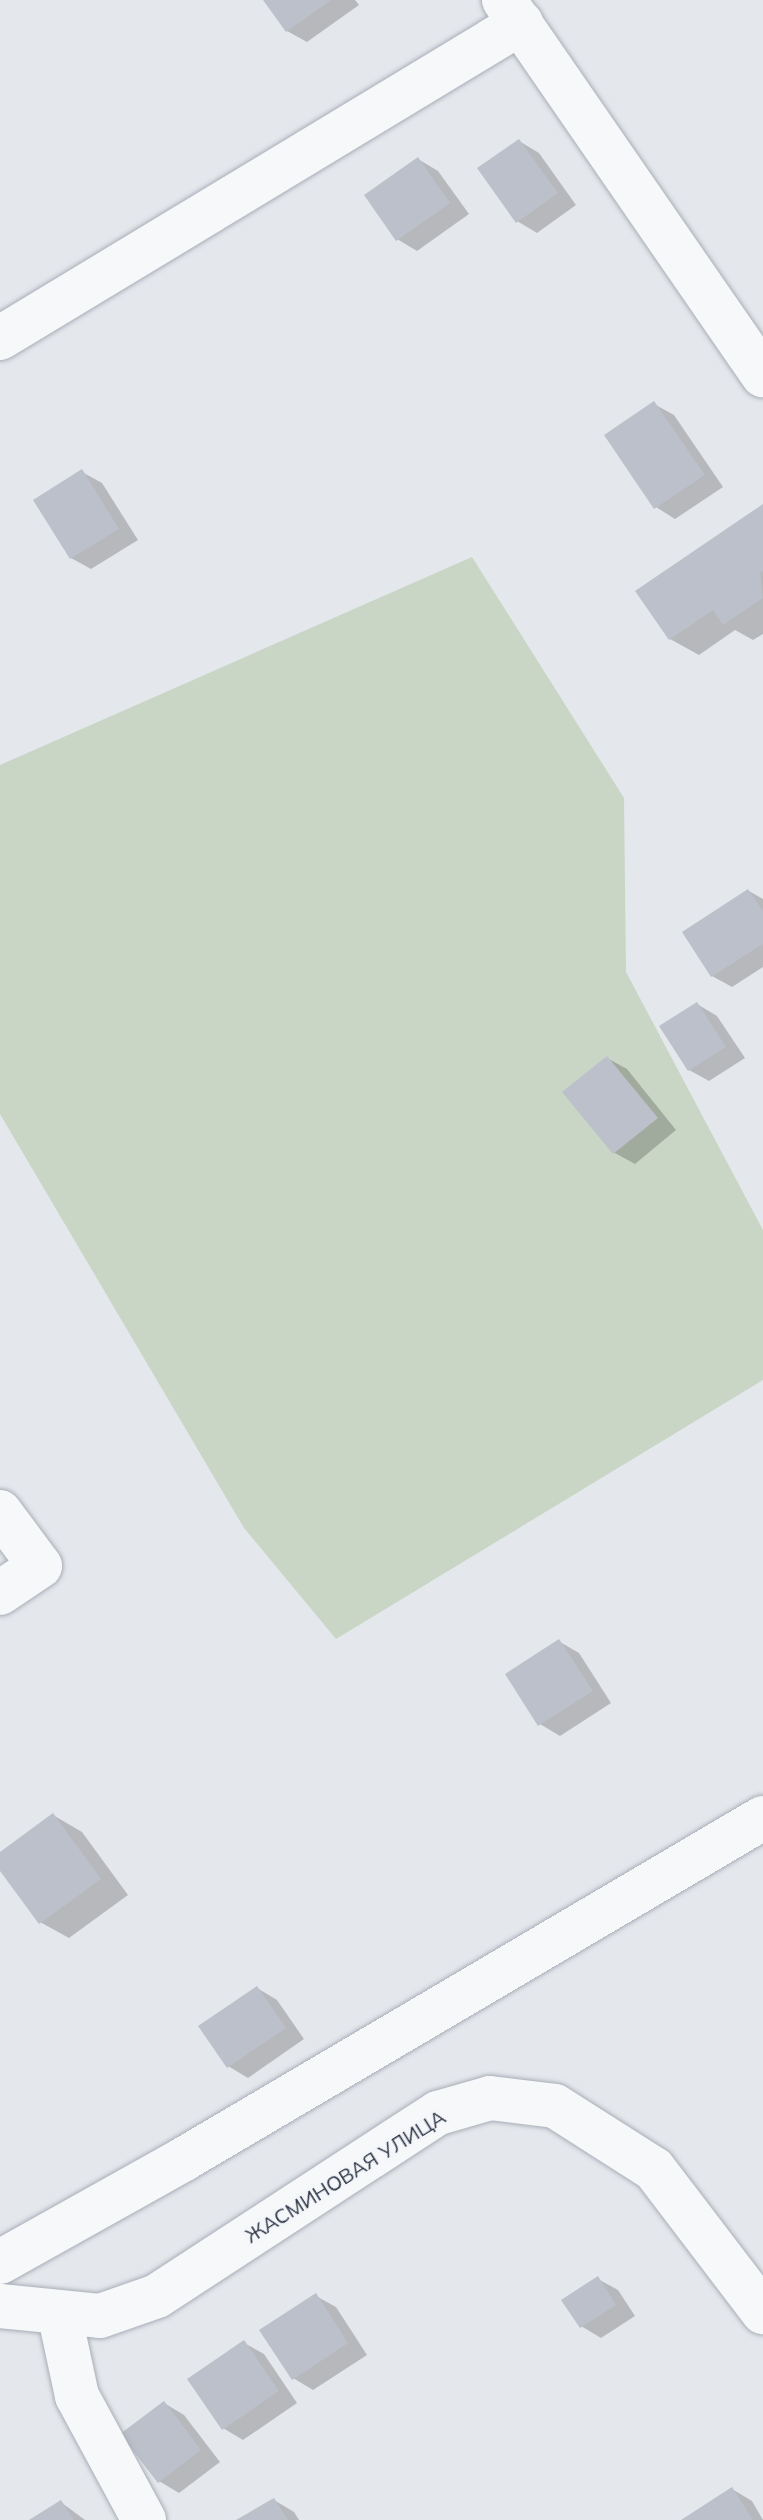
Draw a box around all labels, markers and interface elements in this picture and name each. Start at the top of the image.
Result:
street label: ЖАСМИНОВАЯ УЛИЦА [240,2104,450,2248]

